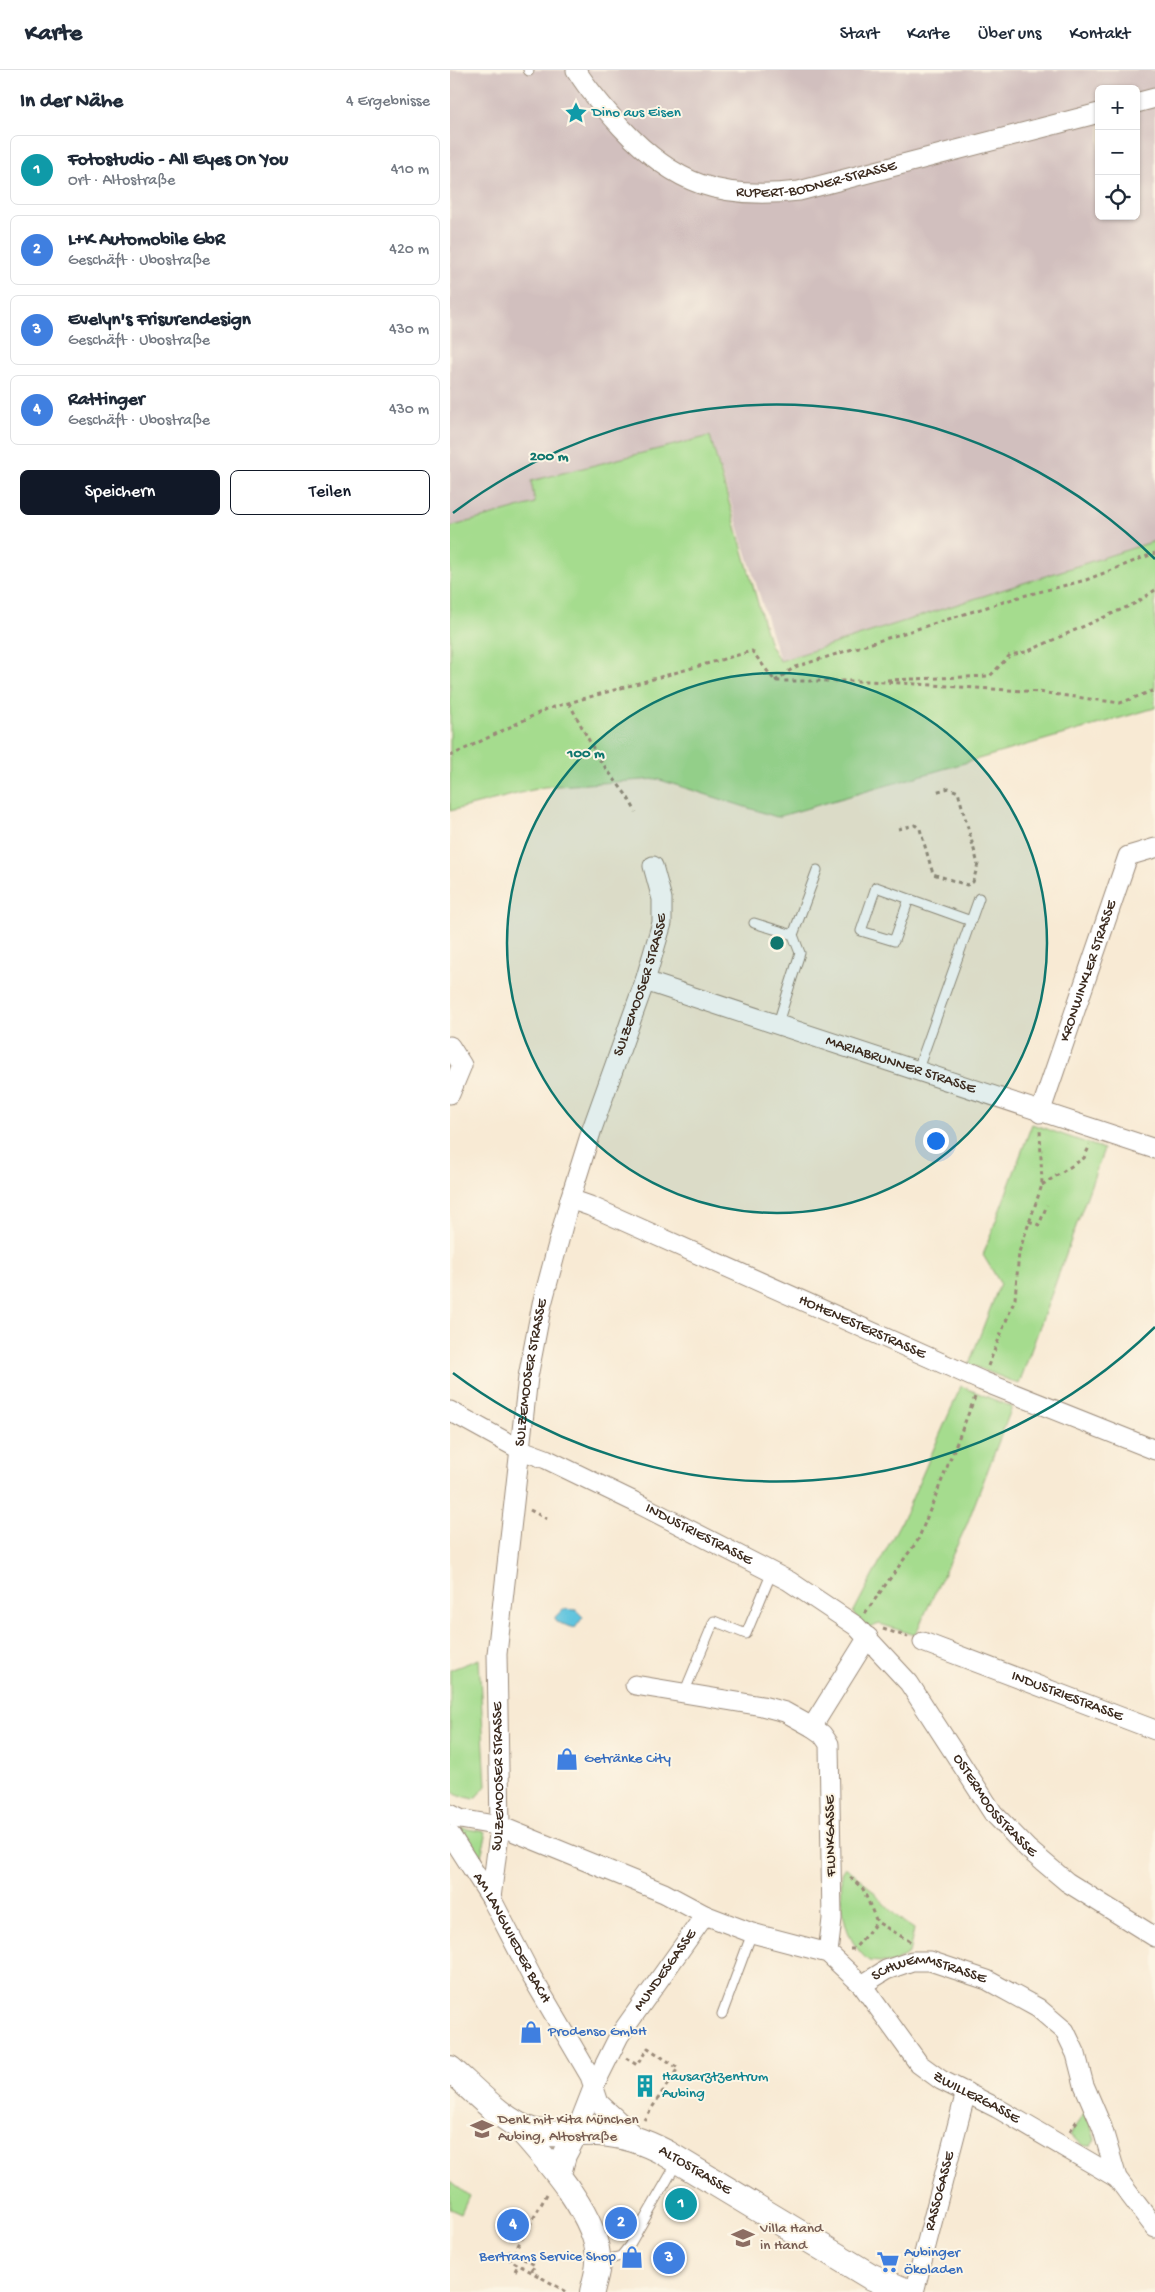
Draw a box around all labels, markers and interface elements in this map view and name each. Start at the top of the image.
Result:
text: Karte [25,20,82,49]
text: Start [840,24,879,45]
text: Karte [907,24,950,45]
text: Über uns [978,24,1041,45]
text: Kontakt [1069,24,1130,45]
map controls [1095,85,1140,220]
button: + [1095,85,1140,130]
text: In der Nähe [20,90,123,115]
text: 4 Ergebnisse [346,93,430,112]
place icon: Dino aus Eisen [563,100,589,126]
place label: Dino aus Eisen [591,104,681,122]
button: − [1095,130,1140,175]
text: Fotostudio - All Eyes On You [68,149,288,172]
street label: RUPERT-BODNER-STRASSE [735,157,899,202]
text: 1 [34,161,40,180]
text: 410 m [391,161,429,180]
text: Ort · Altostraße [68,172,175,191]
button: locate [1095,175,1140,220]
text: L+K Automobile GbR [68,229,225,252]
text: 2 [33,241,41,260]
text: 420 m [389,241,429,260]
text: Geschäft · Ubostraße [68,252,210,271]
text: Evelyn's Frisurendesign [68,309,251,332]
text: 3 [33,321,41,340]
text: 430 m [389,321,429,340]
text: Geschäft · Ubostraße [68,332,210,351]
text: Rattinger [68,389,145,412]
text: 4 [33,401,41,420]
text: 430 m [389,401,429,420]
text: Geschäft · Ubostraße [68,412,210,431]
text: 200 m [530,448,569,466]
button: Speichern [20,470,220,515]
button: Teilen [230,470,430,515]
text: 100 m [566,745,605,763]
street label: KRONWINKLER STRASSE [1056,897,1121,1044]
street label: SULZEMOOSER STRASSE [610,913,671,1059]
centre of rings [768,934,786,952]
street label: MARIABRUNNER STRASSE [823,1032,978,1098]
your location [923,1128,949,1154]
street label: HOHENESTERSTRASSE [796,1291,929,1364]
street label: SULZEMOOSER STRASSE [511,1296,552,1447]
street label: INDUSTRIESTRASSE [642,1500,756,1570]
street label: INDUSTRIESTRASSE [1009,1667,1126,1726]
street label: SULZEMOOSER STRASSE [488,1701,509,1852]
shop icon: Getränke City [554,1746,580,1772]
place label: Getränke City [584,1750,672,1768]
street label: OSTERMOOSSTRASSE [948,1751,1041,1862]
street label: FLUNKGASSE [821,1794,841,1878]
street label: AM LANGWIEDER BACH [468,1870,555,2007]
street label: MUNDESGASSE [630,1925,701,2015]
text: SCHWEMMSTRASSE [868,1951,989,1988]
street label: SCHWEMMSTRASSE [869,1974,989,1992]
shop icon: Prodenso GmbH [518,2019,544,2045]
place label: Prodenso GmbH [547,2023,647,2041]
place label: Hausarztzentrum Aubing [662,2068,769,2103]
street label: ZWILLERGASSE [929,2068,1023,2129]
building icon: Hausarztzentrum Aubing [632,2073,658,2099]
place label: Denk mit Kita München Aubing, Altostraße [497,2111,639,2146]
school or university icon: Denk mit Kita München Aubing, Altostraße [469,2116,495,2142]
street label: ALTOSTRASSE [655,2142,735,2200]
street label: RASSOGASSE [921,2149,959,2233]
pin: 1 [665,2185,697,2223]
pin: 2 [605,2204,637,2242]
pin: 4 [497,2206,529,2244]
place label: Villa Hand in Hand [759,2220,824,2255]
school or university icon: Villa Hand in Hand [730,2225,756,2251]
pin: 3 [653,2239,685,2277]
shop icon: Bertrams Service Shop [619,2244,645,2270]
place label: Aubinger Ökoladen [904,2244,963,2279]
place label: Bertrams Service Shop [478,2248,617,2266]
supermarket icon: Aubinger Ökoladen [875,2249,901,2275]

